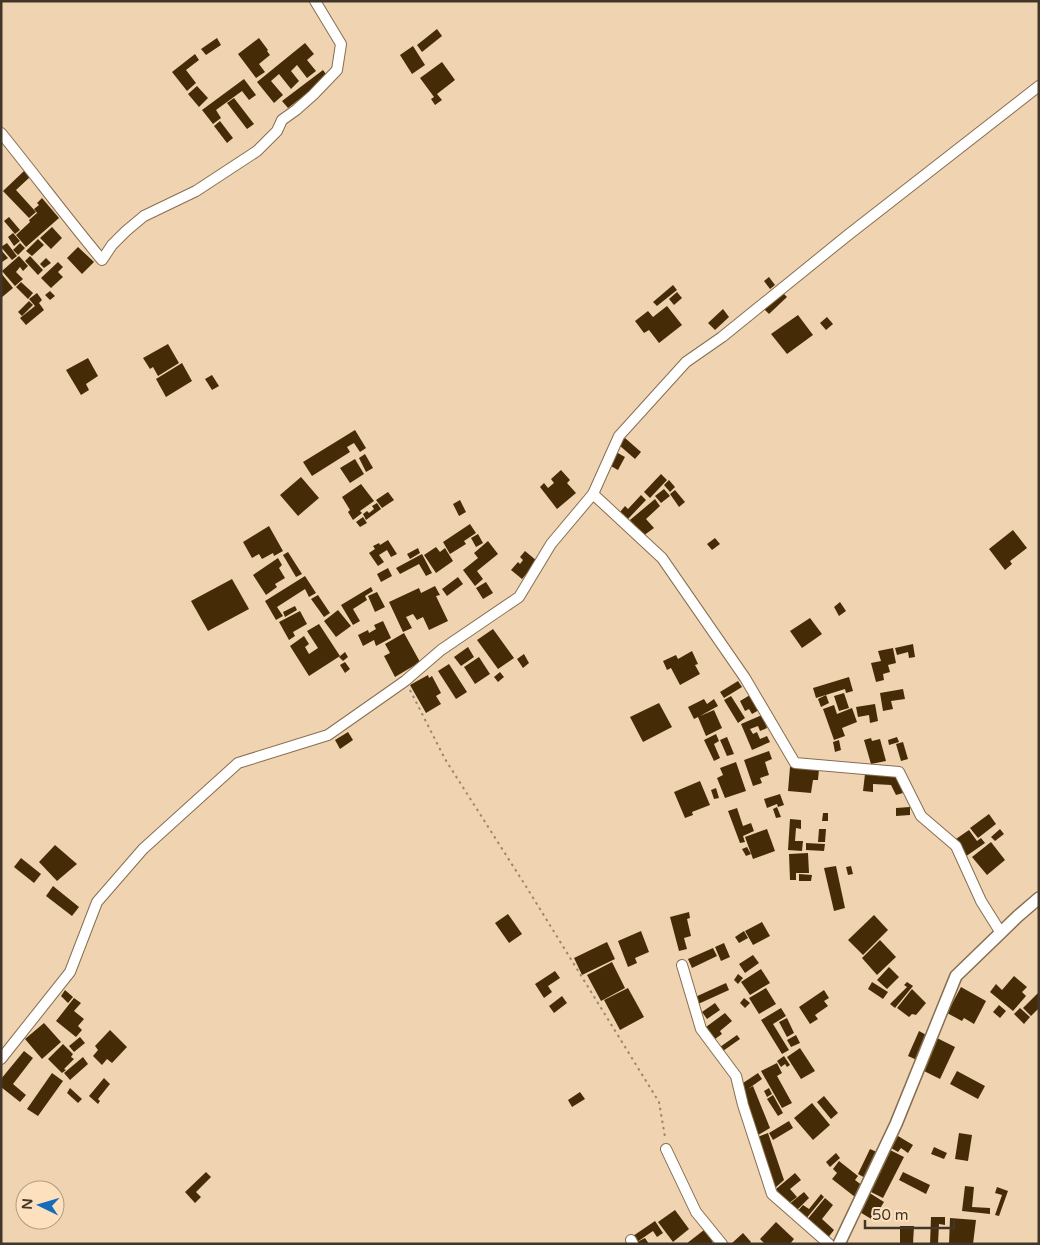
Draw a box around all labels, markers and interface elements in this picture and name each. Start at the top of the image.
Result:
north arrow [15,1180,65,1230]
text: N [19,1198,37,1210]
scale bar [865,1198,954,1230]
text: 50 m [872,1206,909,1224]

